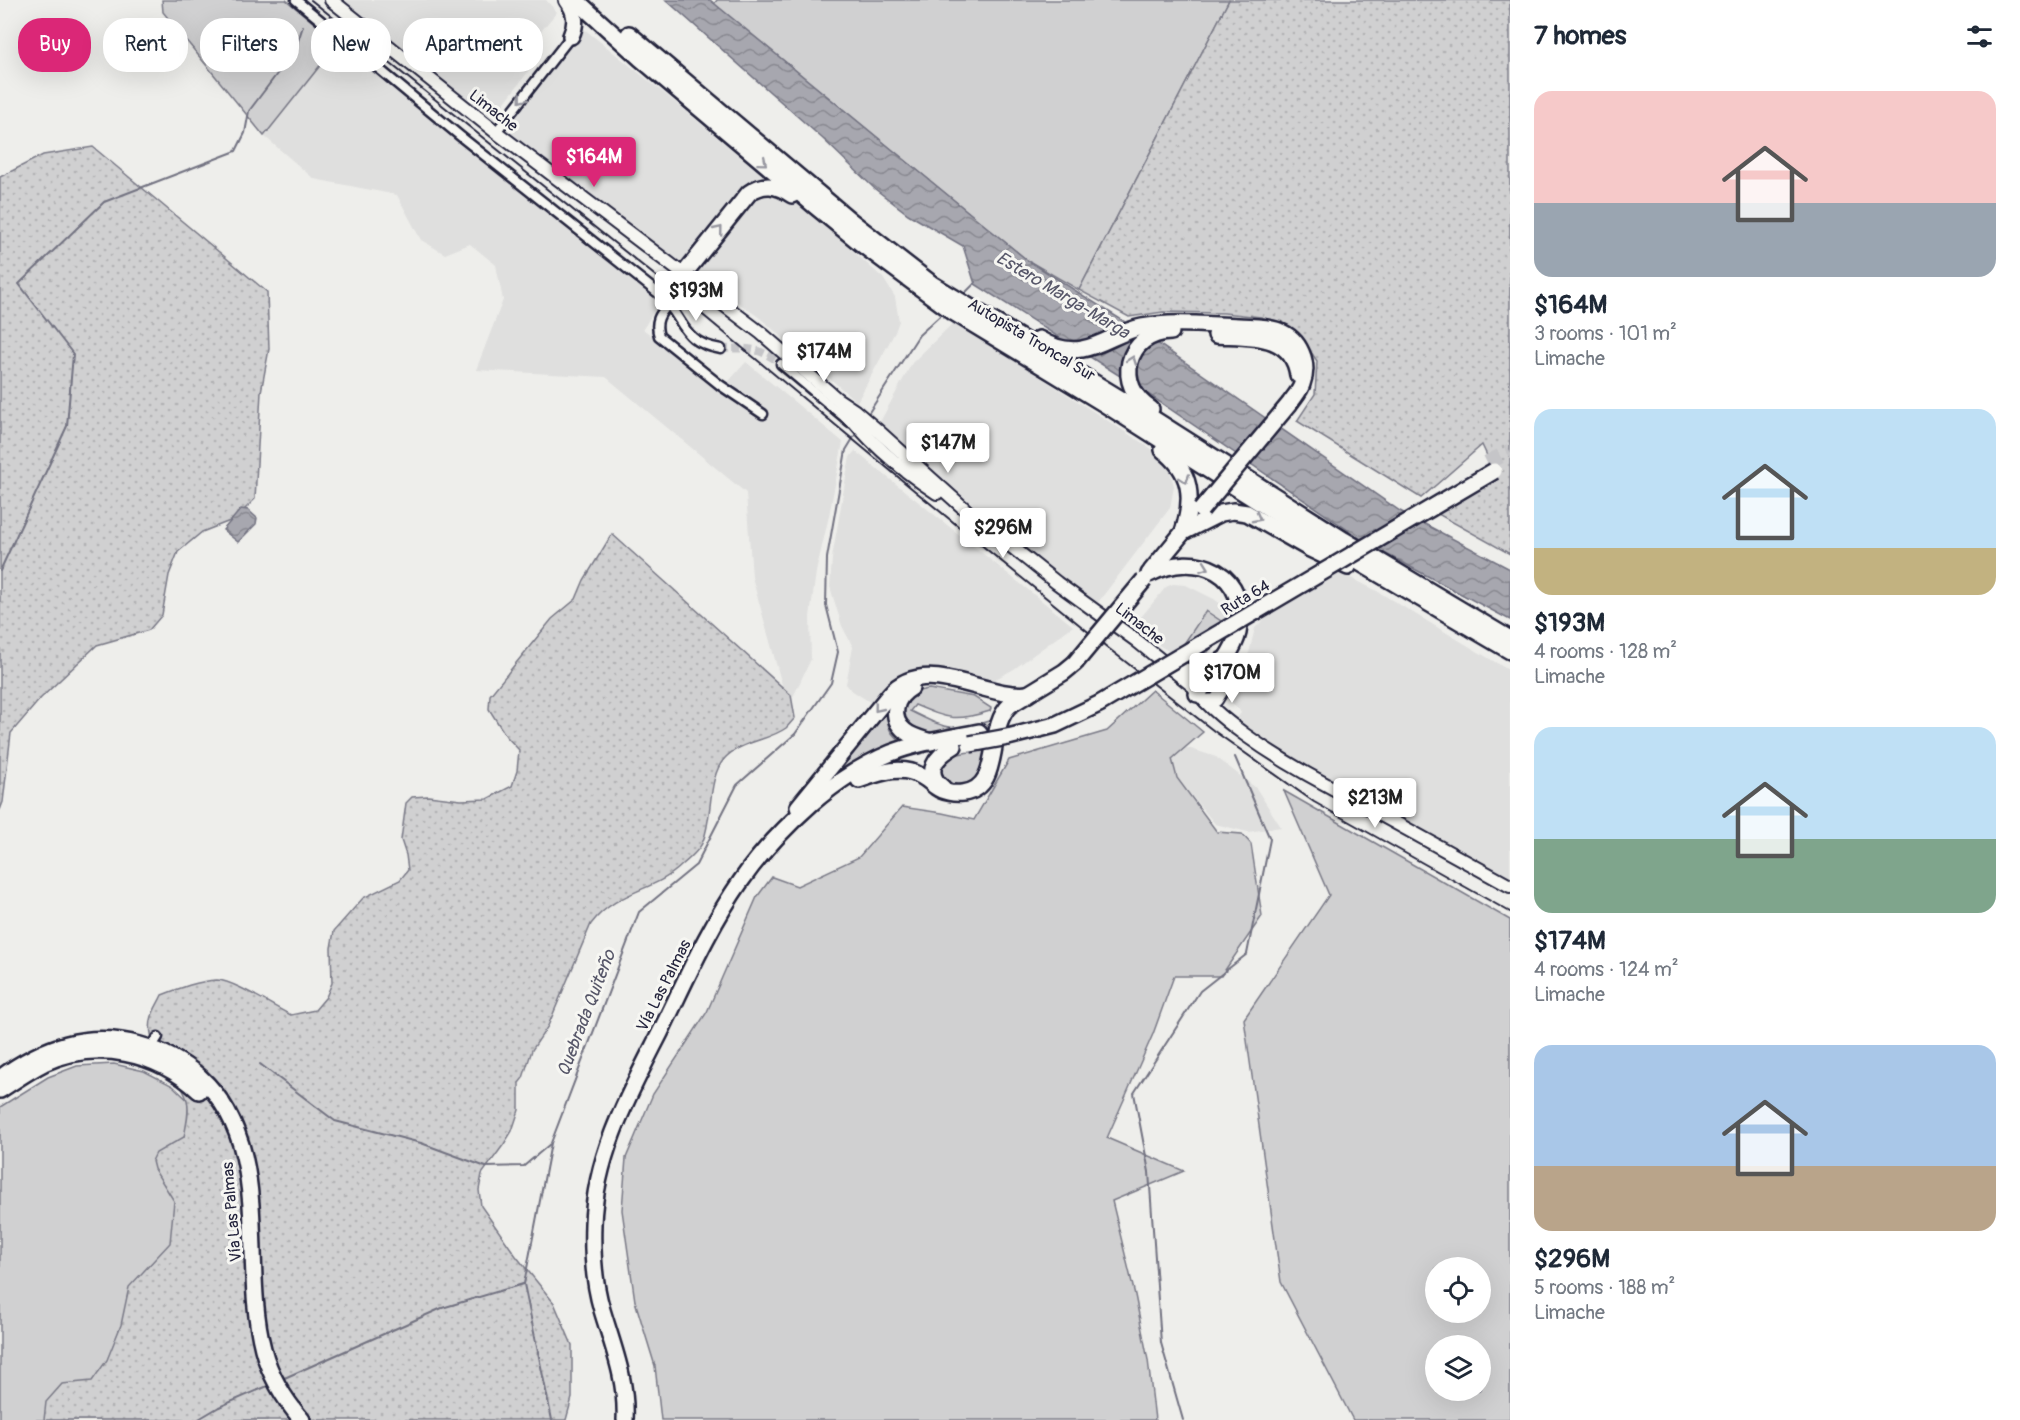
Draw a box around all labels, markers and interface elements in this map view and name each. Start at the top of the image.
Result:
chip: Buy [18,18,91,72]
chip: Rent [103,18,188,72]
chip: Filters [200,18,299,72]
chip: New [311,18,391,72]
chip: Apartment [403,18,543,72]
text: 7 homes [1534,20,1626,52]
icon: filters [1963,20,1996,53]
street label: Limache [465,85,522,136]
one-way arrow [518,92,529,103]
icon: home [1711,130,1819,238]
pin: $164M [552,137,636,188]
text: $164M [566,144,622,169]
one-way arrow [756,155,767,166]
one-way arrow [712,225,723,236]
water label: Estero Marga-Marga [992,247,1135,345]
pin: $193M [654,271,738,322]
text: $193M [669,278,723,303]
text: $164M [1534,289,1607,321]
street label: Autopista Troncal Sur [964,294,1099,386]
text: 3 rooms · 101 m² [1534,321,1677,346]
pin: $174M [782,332,866,383]
text: $174M [796,339,852,364]
text: Limache [1534,346,1605,371]
one-way arrow [1125,355,1137,365]
pin: $147M [906,423,990,474]
text: $147M [920,430,976,455]
icon: home [1711,448,1819,556]
one-way arrow [1178,473,1191,484]
pin: $296M [961,508,1045,559]
one-way arrow [1251,511,1261,522]
text: $296M [974,515,1032,540]
one-way arrow [1199,560,1210,573]
street label: Ruta 64 [1218,576,1273,620]
street label: Limache [1111,598,1168,649]
text: $193M [1534,607,1605,639]
text: 4 rooms · 128 m² [1534,639,1677,664]
pin: $170M [1190,653,1274,704]
text: $170M [1203,660,1261,685]
text: Limache [1534,664,1605,689]
one-way arrow [875,701,886,712]
icon: home [1711,766,1819,874]
pin: $213M [1333,778,1417,829]
text: $213M [1347,785,1403,810]
text: $174M [1534,925,1606,957]
street label: Vía Las Palmas [632,936,696,1035]
water label: Quebrada Quiteño [552,946,622,1079]
text: 4 rooms · 124 m² [1534,957,1679,982]
text: Limache [1534,982,1605,1007]
icon: home [1711,1084,1819,1192]
street label: Vía Las Palmas [218,1161,246,1263]
text: $296M [1534,1243,1610,1275]
map controls [1425,1257,1491,1401]
button: locate [1425,1257,1491,1323]
text: 5 rooms · 188 m² [1534,1275,1675,1300]
text: Limache [1534,1300,1605,1325]
button: layers [1425,1335,1491,1401]

